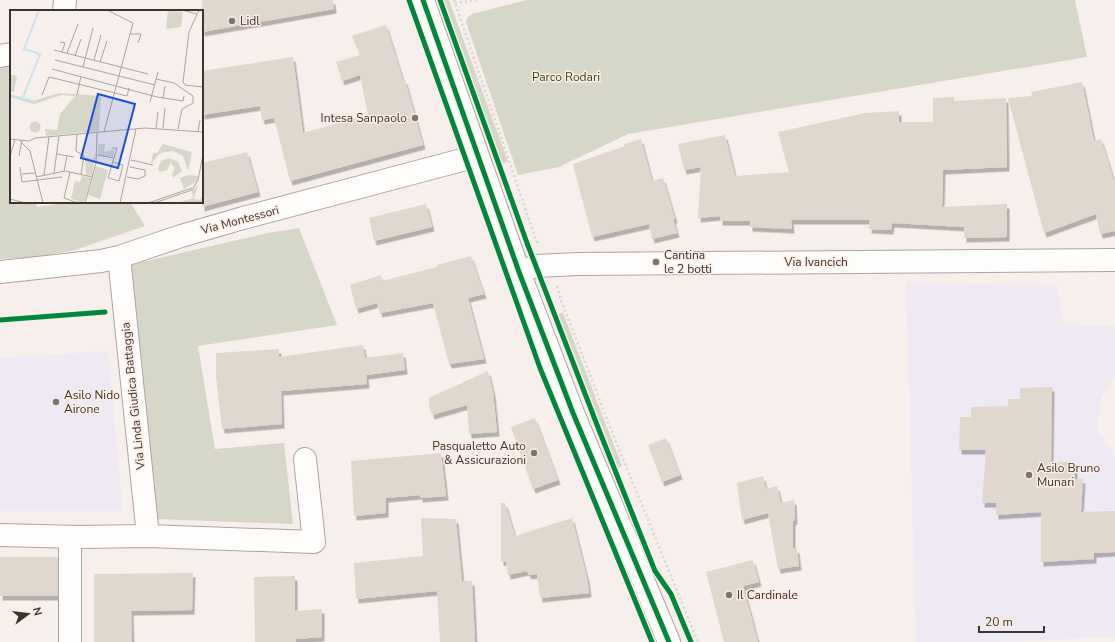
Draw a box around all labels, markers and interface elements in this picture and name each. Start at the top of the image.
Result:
inset map [10,10,203,203]
place label: Lidl [240,13,260,29]
marker: Lidl [227,16,237,26]
park label: Parco Rodari [532,69,600,85]
place label: Intesa Sanpaolo [321,110,407,126]
marker: Intesa Sanpaolo [410,113,420,123]
street label: Via Montessori [198,202,281,238]
place label: Cantina le 2 botti [664,247,712,277]
street label: Via Ivancich [783,254,848,270]
marker: Cantina le 2 botti [651,257,661,267]
street label: Via Linda Giudica Battaggia [117,321,149,472]
place label: Asilo Nido Airone [64,387,120,417]
marker: Asilo Nido Airone [51,397,61,407]
place label: Pasqualetto Auto & Assicurazioni [432,438,526,468]
marker: Pasqualetto Auto & Assicurazioni [529,448,539,458]
place label: Asilo Bruno Munari [1037,460,1100,490]
marker: Asilo Bruno Munari [1024,470,1034,480]
place label: Il Cardinale [737,587,798,603]
marker: Il Cardinale [724,590,734,600]
north arrow [8,594,48,634]
text: N [29,606,45,617]
scale bar [979,608,1044,634]
text: 20 m [985,614,1013,630]

